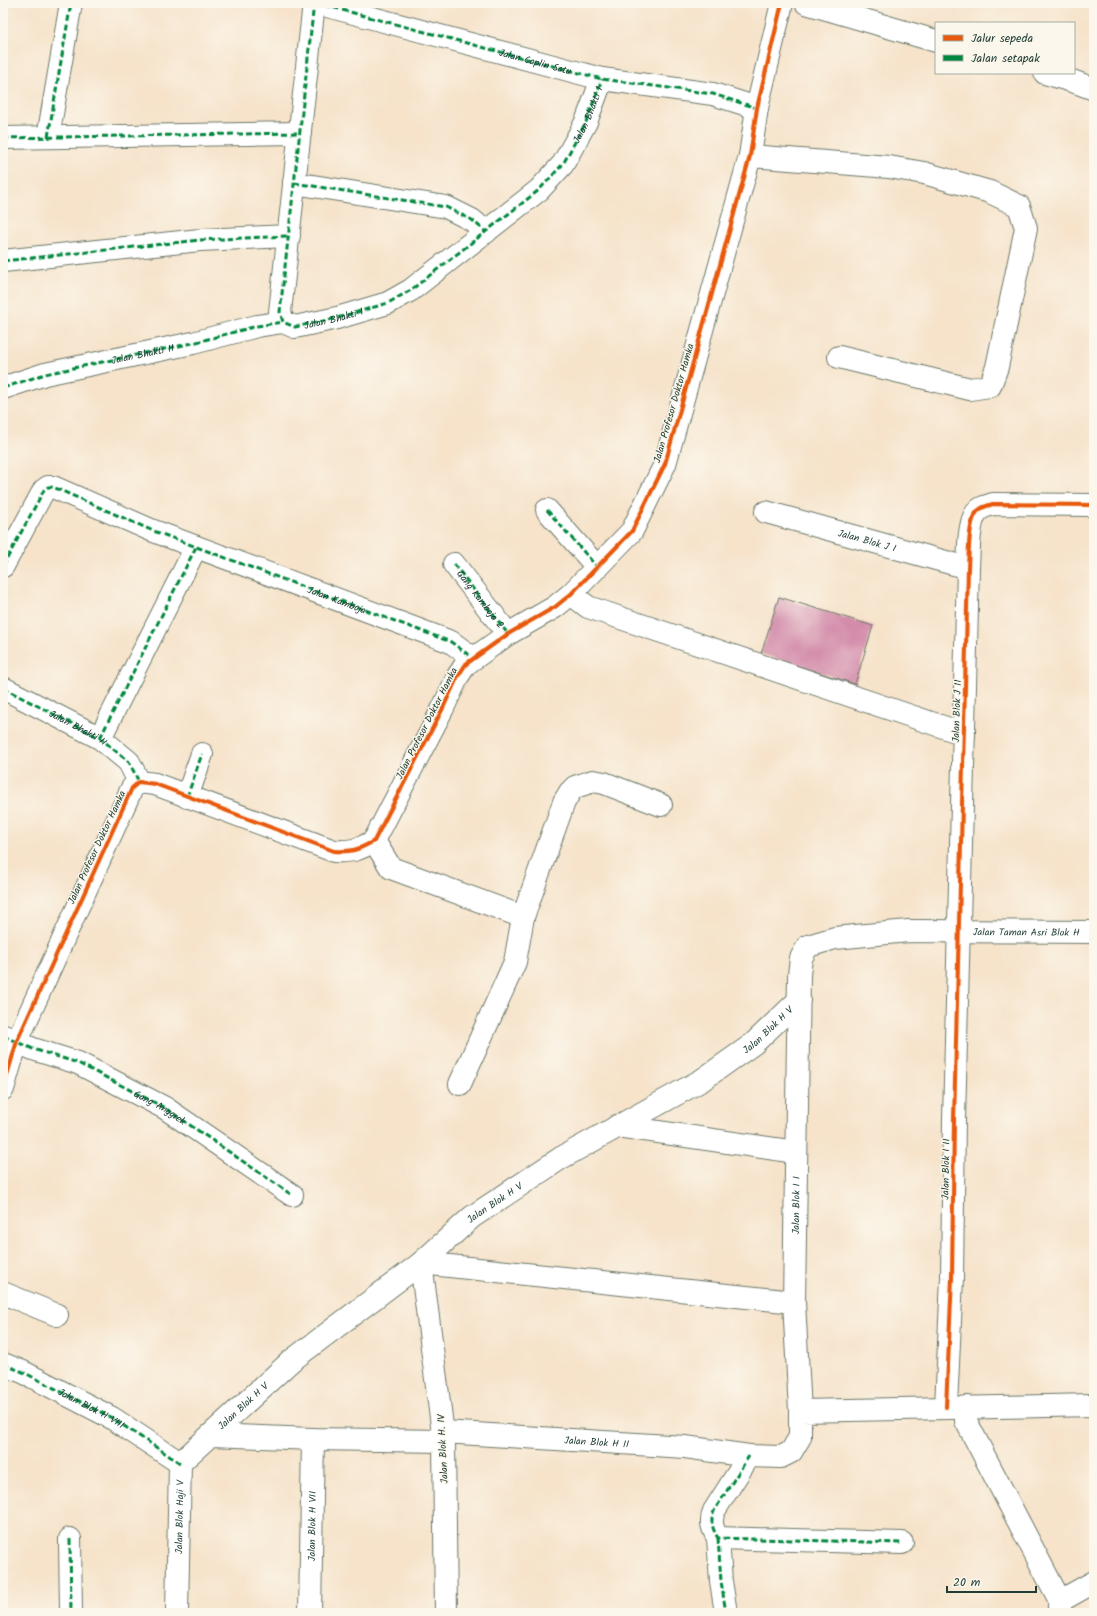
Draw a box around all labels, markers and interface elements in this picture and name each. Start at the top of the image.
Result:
legend [935,22,1075,74]
text: Jalur sepeda [971,29,1033,48]
street label: Jalan Caplin Satu [497,45,573,80]
text: Jalan setapak [971,49,1040,68]
street label: Jalan Bhakti 1 [569,84,608,146]
street label: Jalan Bhakti 1 [303,304,365,334]
street label: Jalan Bhakti II [110,340,176,369]
street label: Jalan Profesor Doktor Hamka [649,341,699,465]
street label: Jalan Blok J I [836,525,898,557]
street label: Gang Kamboja 2 [452,567,508,632]
street label: Jalan Kamboja [305,582,369,619]
street label: Jalan Profesor Doktor Hamka [392,664,462,782]
street label: Jalan Blok J II [948,679,966,743]
street label: Jalan Bhakti II [46,706,110,750]
street label: Jalan Profesor Doktor Hamka [64,788,130,907]
street label: Jalan Taman Asri Blok H [973,924,1080,941]
street label: Jalan Blok H V [739,1002,798,1058]
street label: Gang Anggrek [131,1086,189,1129]
street label: Jalan Blok I II [937,1138,955,1200]
street label: Jalan Blok I I [788,1176,805,1234]
street label: Jalan Blok H V [463,1178,527,1227]
street label: Jalan Blok H V [214,1378,273,1434]
street label: Jalan Blok H VIII [55,1385,127,1433]
street label: Jalan Blok H. IV [433,1413,453,1484]
street label: Jalan Blok H II [564,1433,630,1453]
street label: Jalan Blok Haji V [171,1479,189,1554]
street label: Jalan Blok H VII [304,1491,321,1561]
scale bar [947,1568,1036,1594]
text: 20 m [953,1573,981,1592]

